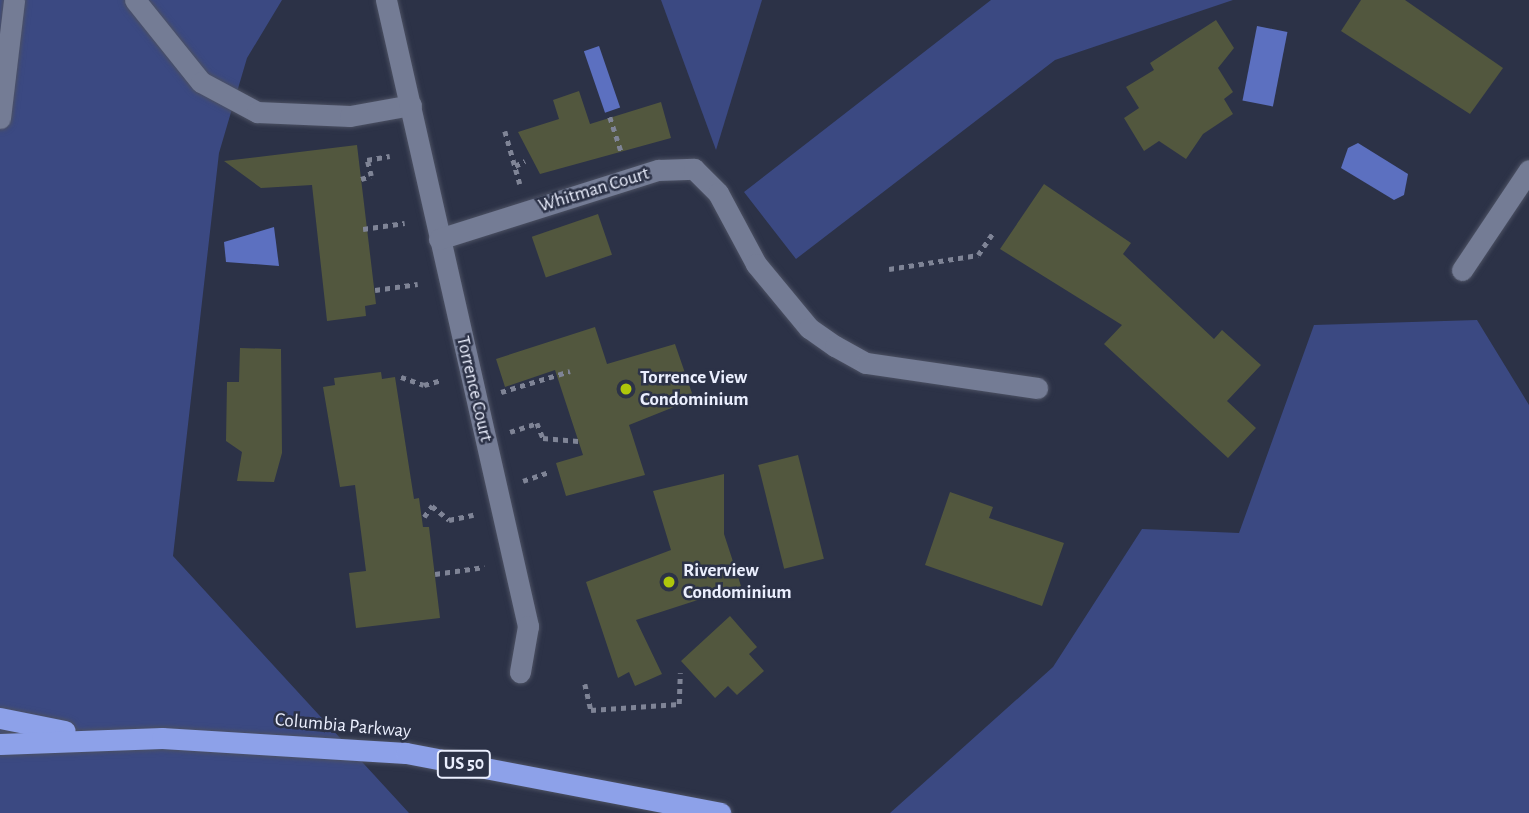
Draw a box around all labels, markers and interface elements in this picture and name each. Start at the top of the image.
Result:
street label: Whitman Court [536,162,652,218]
street label: Torrence Court [451,334,497,444]
place label: Torrence View Condominium [640,367,749,411]
marker: Torrence View Condominium [618,381,634,397]
place label: Riverview Condominium [683,560,792,604]
marker: Riverview Condominium [661,574,677,590]
street label: Columbia Parkway [274,709,412,743]
road number: US 50 [436,750,492,778]

